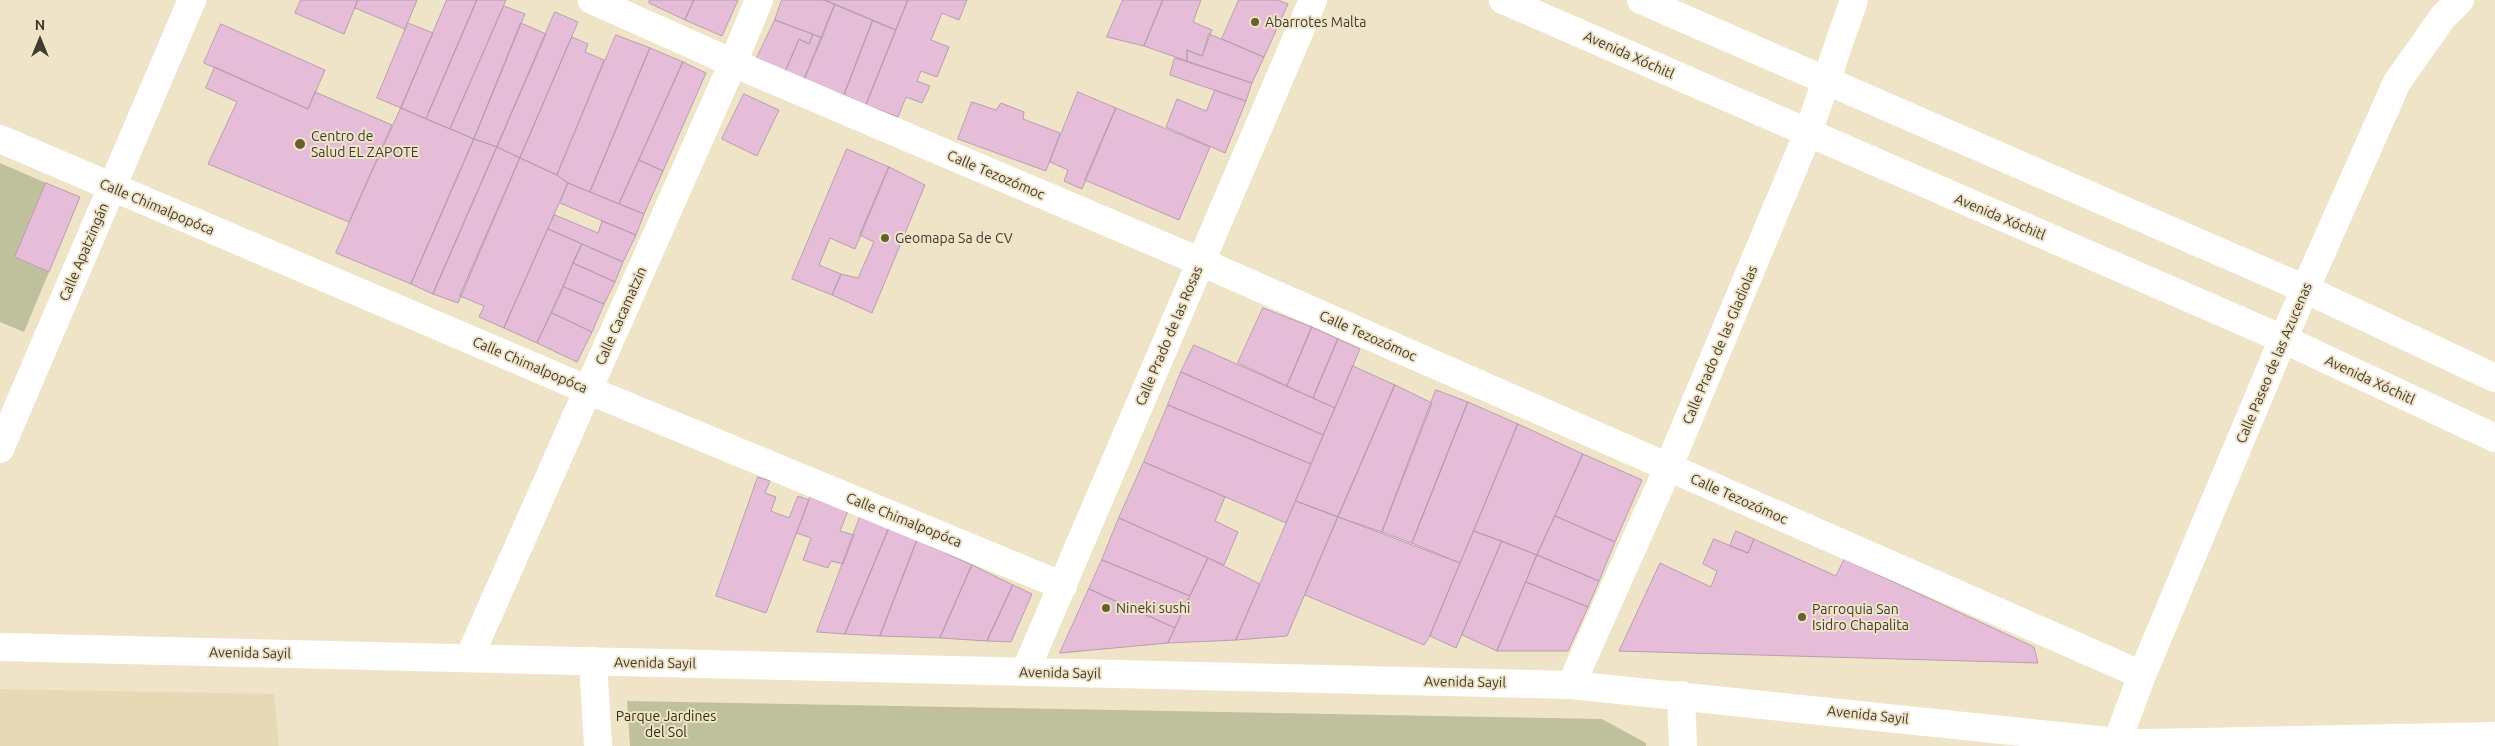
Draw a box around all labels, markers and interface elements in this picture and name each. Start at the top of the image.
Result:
place label: Abarrotes Malta [1265,14,1366,30]
north arrow [15,15,65,65]
marker: Abarrotes Malta [1249,16,1261,28]
text: N [35,17,45,33]
street label: Avenida Xóchitl [1581,28,1677,82]
place label: Centro de Salud EL ZAPOTE [311,128,419,160]
marker: Centro de Salud EL ZAPOTE [293,137,307,151]
street label: Calle Tezozómoc [945,147,1047,203]
street label: Calle Chimalpopóca [97,175,217,239]
street label: Avenida Xóchitl [1952,190,2048,244]
street label: Calle Apatzingán [56,200,112,304]
place label: Geomapa Sa de CV [895,230,1013,246]
marker: Geomapa Sa de CV [879,232,891,244]
street label: Calle Prado de las Gladiolas [1679,263,1761,427]
street label: Calle Cacamatzin [592,264,650,368]
street label: Calle Prado de las Rosas [1132,264,1206,408]
street label: Calle Paseo de las Azucenas [2232,280,2316,446]
street label: Calle Tezozómoc [1317,307,1419,365]
street label: Calle Chimalpopóca [470,333,590,397]
street label: Avenida Xóchitl [2322,352,2418,408]
street label: Calle Tezozómoc [1688,470,1790,528]
street label: Calle Chimalpopóca [844,489,964,551]
place label: Nineki sushi [1116,600,1190,616]
place label: Parroquia San Isidro Chapalita [1812,601,1909,634]
marker: Nineki sushi [1100,602,1112,614]
marker: Parroquia San Isidro Chapalita [1796,611,1808,623]
street label: Avenida Sayil [209,644,291,662]
street label: Avenida Sayil [614,654,696,672]
street label: Avenida Sayil [1019,664,1101,682]
street label: Avenida Sayil [1424,673,1506,691]
street label: Avenida Sayil [1826,702,1910,728]
park label: Parque Jardines del Sol [616,708,716,740]

